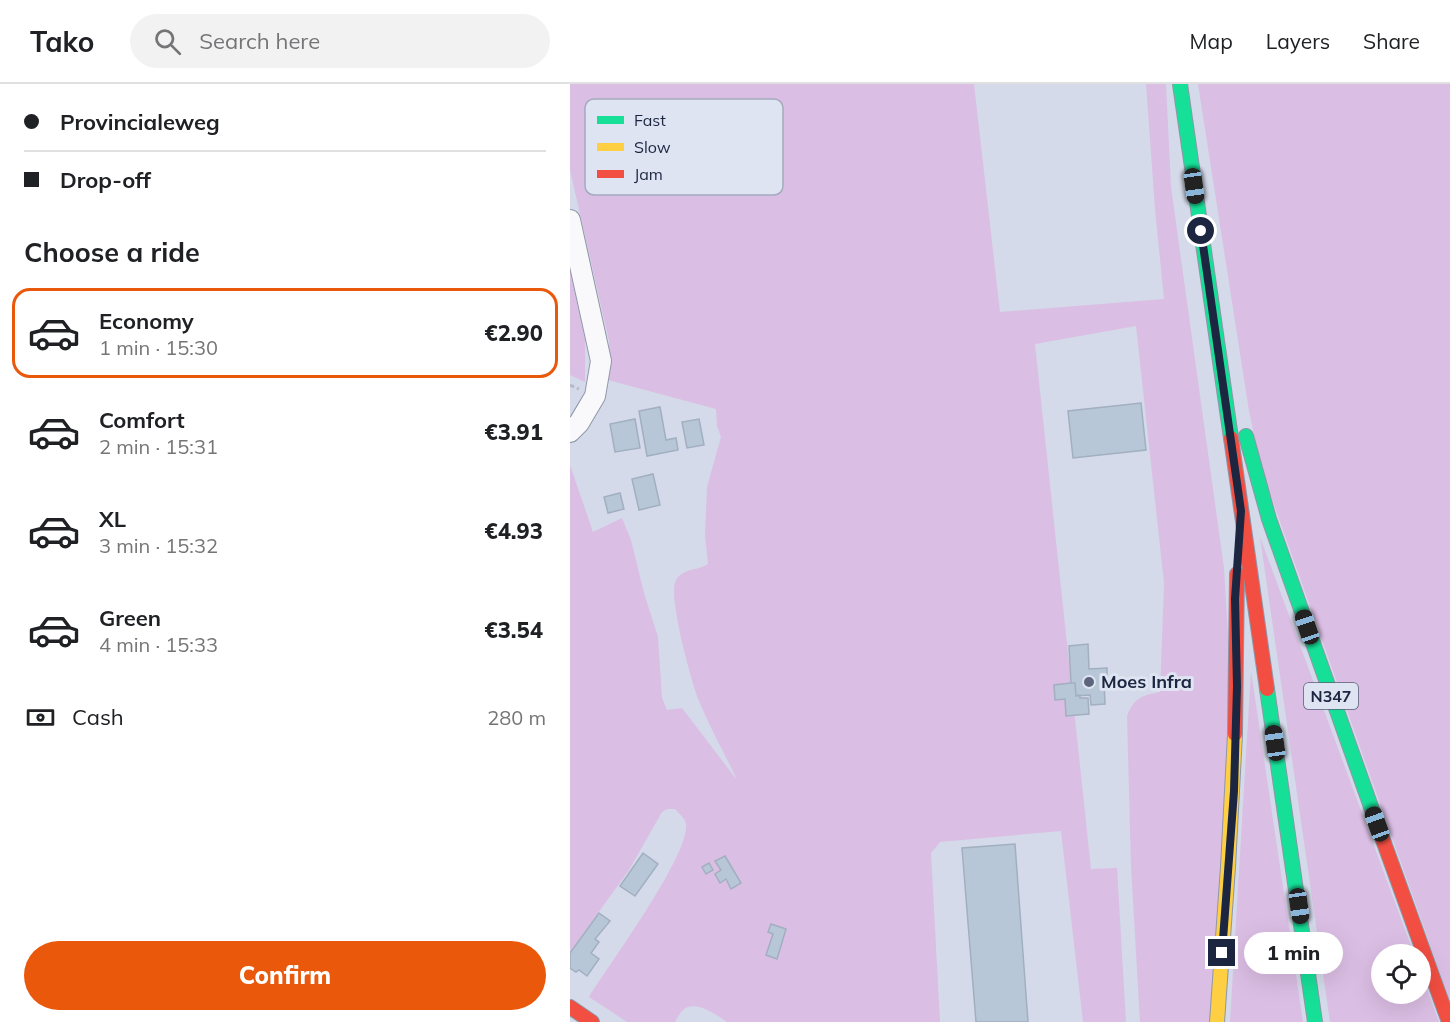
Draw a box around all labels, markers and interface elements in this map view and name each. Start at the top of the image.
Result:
search box [130,14,550,68]
text: Tako [30,24,94,59]
icon: search [151,25,184,58]
text: Search here [199,27,320,55]
text: Map [1190,28,1233,54]
text: Layers [1266,28,1330,54]
text: Share [1363,28,1420,54]
legend [585,99,783,195]
text: Provincialeweg [60,108,220,136]
text: Fast [634,110,666,130]
text: Slow [634,137,671,157]
text: Jam [634,164,663,184]
text: Drop-off [60,166,151,194]
car [1183,167,1205,205]
route start [1187,217,1214,244]
text: Choose a ride [24,235,200,269]
icon: car [27,306,81,360]
text: Economy [99,307,194,335]
text: €2.90 [484,319,543,347]
text: 1 min · 15:30 [99,335,218,360]
icon: car [27,405,81,459]
text: Comfort [99,406,185,434]
text: €3.91 [484,418,543,446]
text: 2 min · 15:31 [99,434,218,459]
icon: car [27,504,81,558]
text: XL [99,505,126,533]
text: €4.93 [484,517,543,545]
text: 3 min · 15:32 [99,533,218,558]
icon: car [27,603,81,657]
text: Green [99,604,161,632]
car [1293,607,1321,647]
text: €3.54 [484,616,543,644]
text: 4 min · 15:33 [99,632,218,657]
place label: Moes Infra [1101,670,1192,693]
marker: Moes Infra [1082,675,1096,689]
road number: N347 [1304,683,1358,709]
icon: cash [24,701,57,734]
text: Cash [72,703,124,731]
text: 280 m [487,705,546,730]
car [1264,724,1286,762]
car [1362,804,1392,844]
car [1288,887,1310,925]
callout: 1 min [1243,932,1342,974]
route end [1208,939,1235,966]
text: 1 min [1267,940,1320,965]
button: Confirm [24,941,546,1010]
map controls [1371,944,1431,1004]
button: locate [1371,944,1431,1004]

